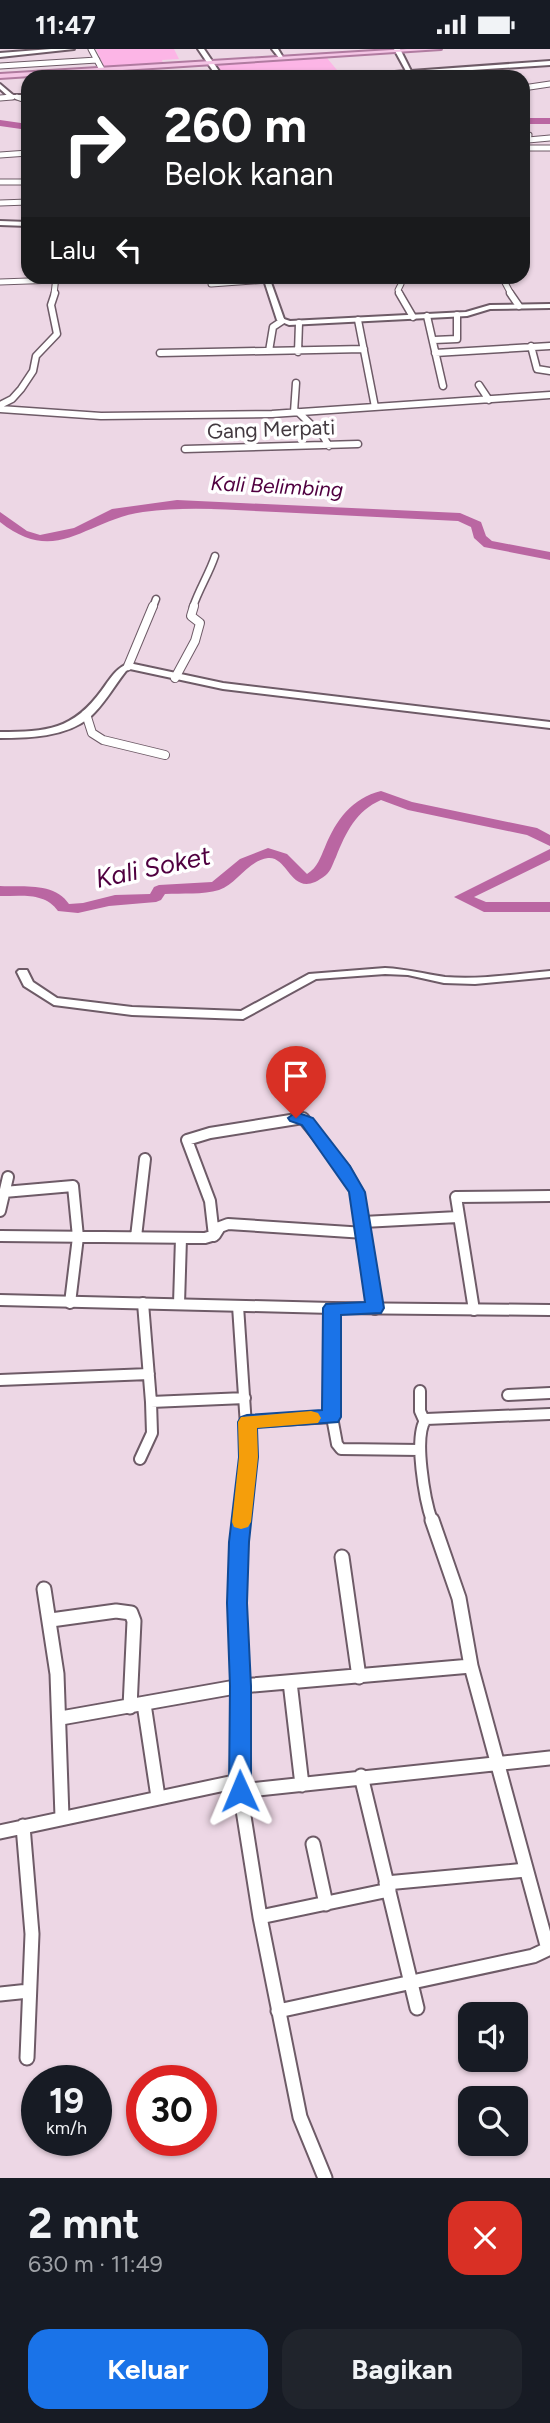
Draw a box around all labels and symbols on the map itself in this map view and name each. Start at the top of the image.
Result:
street label: Gang Merpati [207,414,335,444]
water label: Kali Belimbing [210,470,344,502]
water label: Kali Soket [93,839,214,895]
pin [266,1046,326,1118]
position arrow [203,1754,277,1828]
speed limit sign: 30 [126,2065,217,2156]

